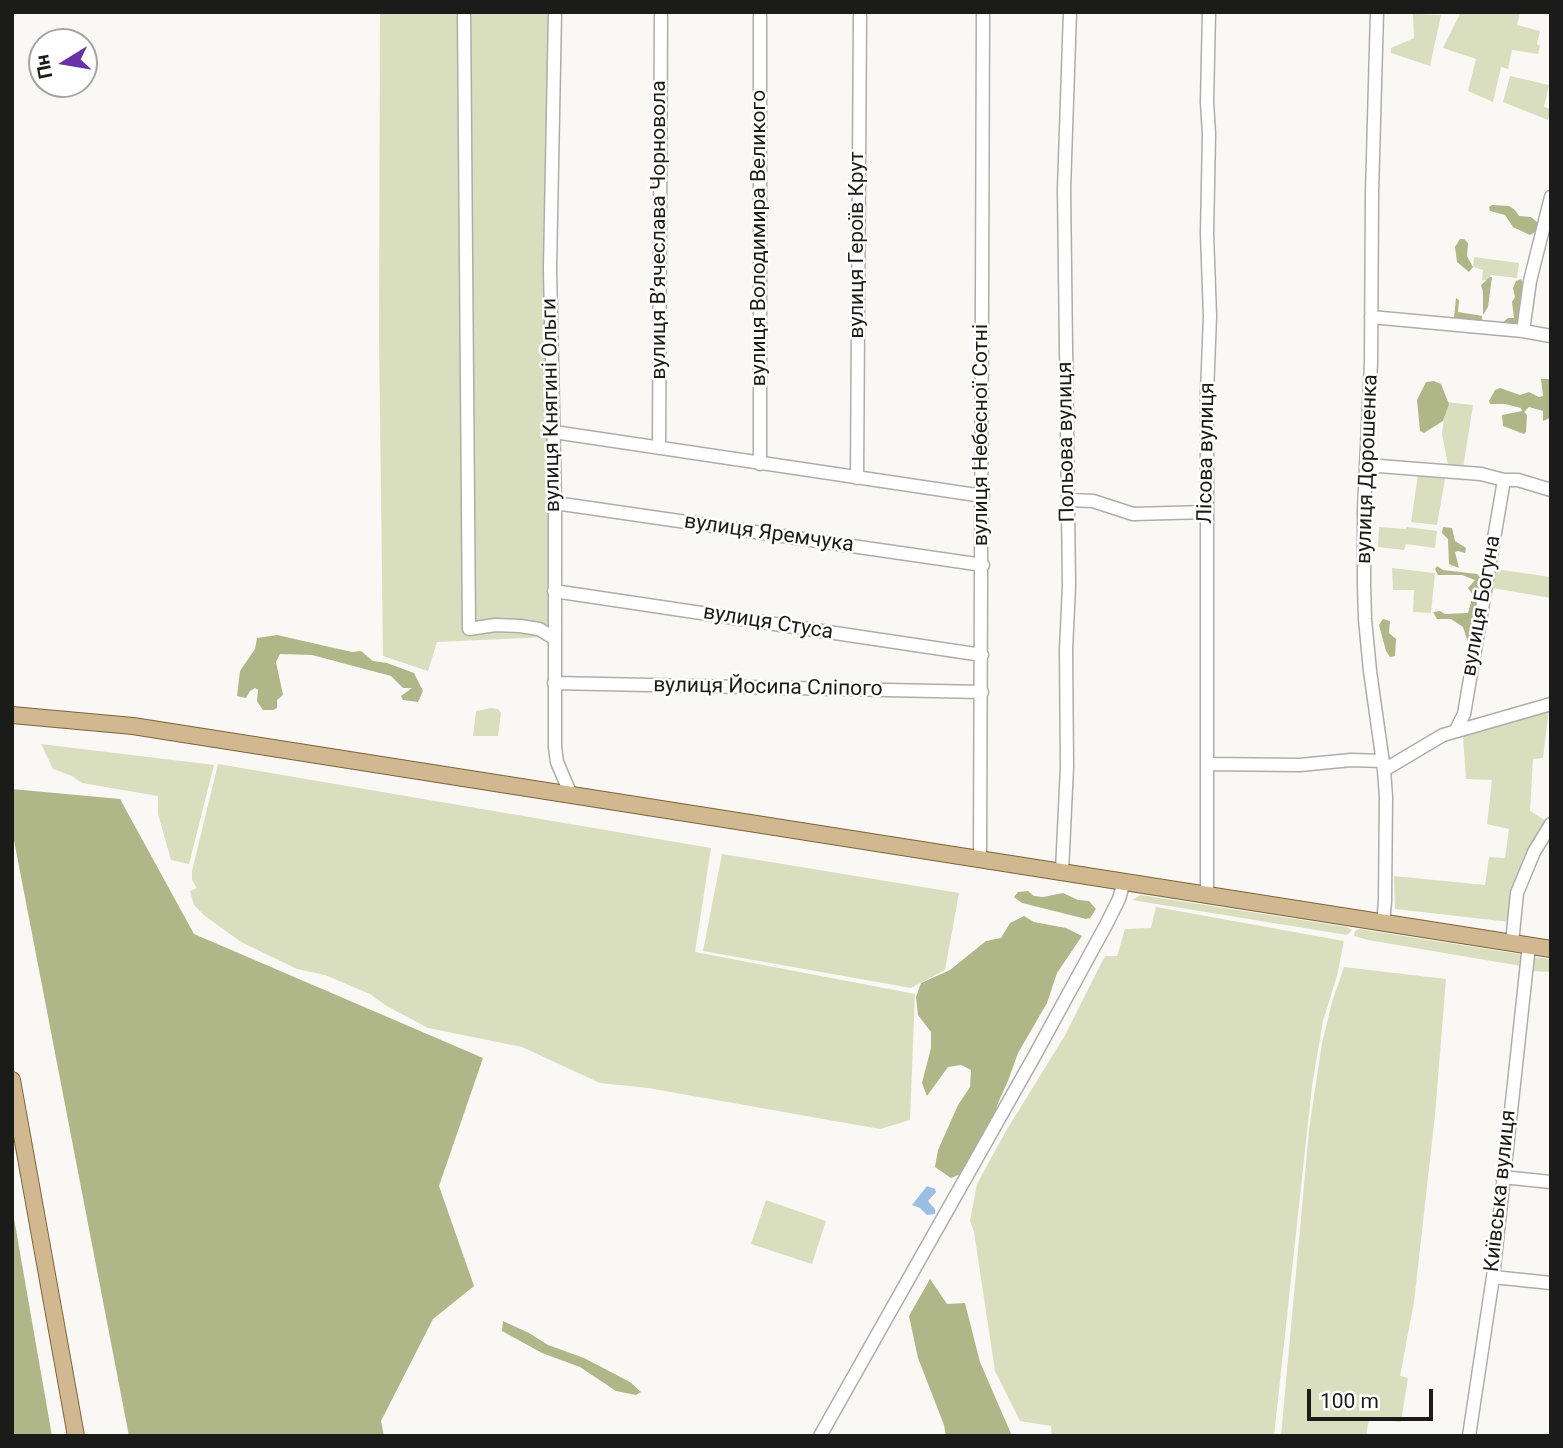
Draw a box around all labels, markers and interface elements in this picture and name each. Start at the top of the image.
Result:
north arrow [28,28,98,98]
text: Пн [30,53,57,81]
street label: вулиця Вʼячеслава Чорновола [647,80,673,380]
street label: вулиця Володимира Великого [747,90,773,386]
street label: вулиця Героїв Крут [845,151,871,339]
street label: вулиця Княгині Ольги [538,298,566,512]
street label: вулиця Небесної Сотні [969,324,995,546]
street label: Польова вулиця [1053,361,1081,523]
street label: вулиця Дорошенка [1352,374,1384,564]
street label: Лісова вулиця [1193,382,1221,524]
street label: вулиця Яремчука [683,510,855,558]
street label: вулиця Богуна [1457,534,1507,678]
street label: вулиця Стуса [701,600,835,646]
street label: вулиця Йосипа Сліпого [653,673,883,703]
street label: Київська вулиця [1480,1109,1522,1273]
scale bar [1311,1374,1437,1418]
text: 100 m [1320,1389,1379,1413]

